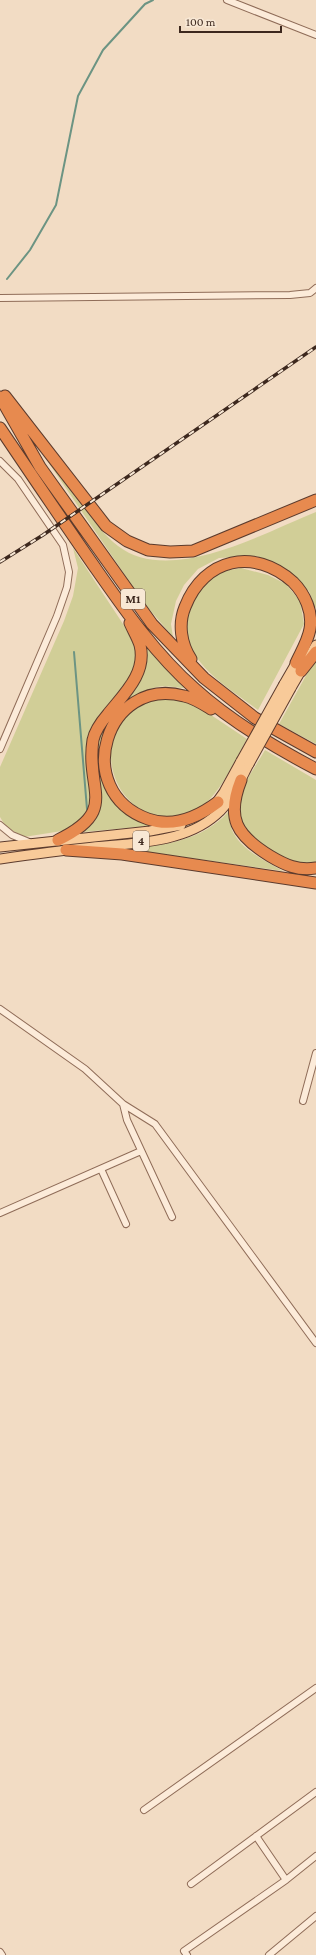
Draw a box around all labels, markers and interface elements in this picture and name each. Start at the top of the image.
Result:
scale bar [180,8,281,34]
text: 100 m [186,15,216,29]
road number: M1 [121,589,145,609]
road number: 4 [133,831,149,851]

